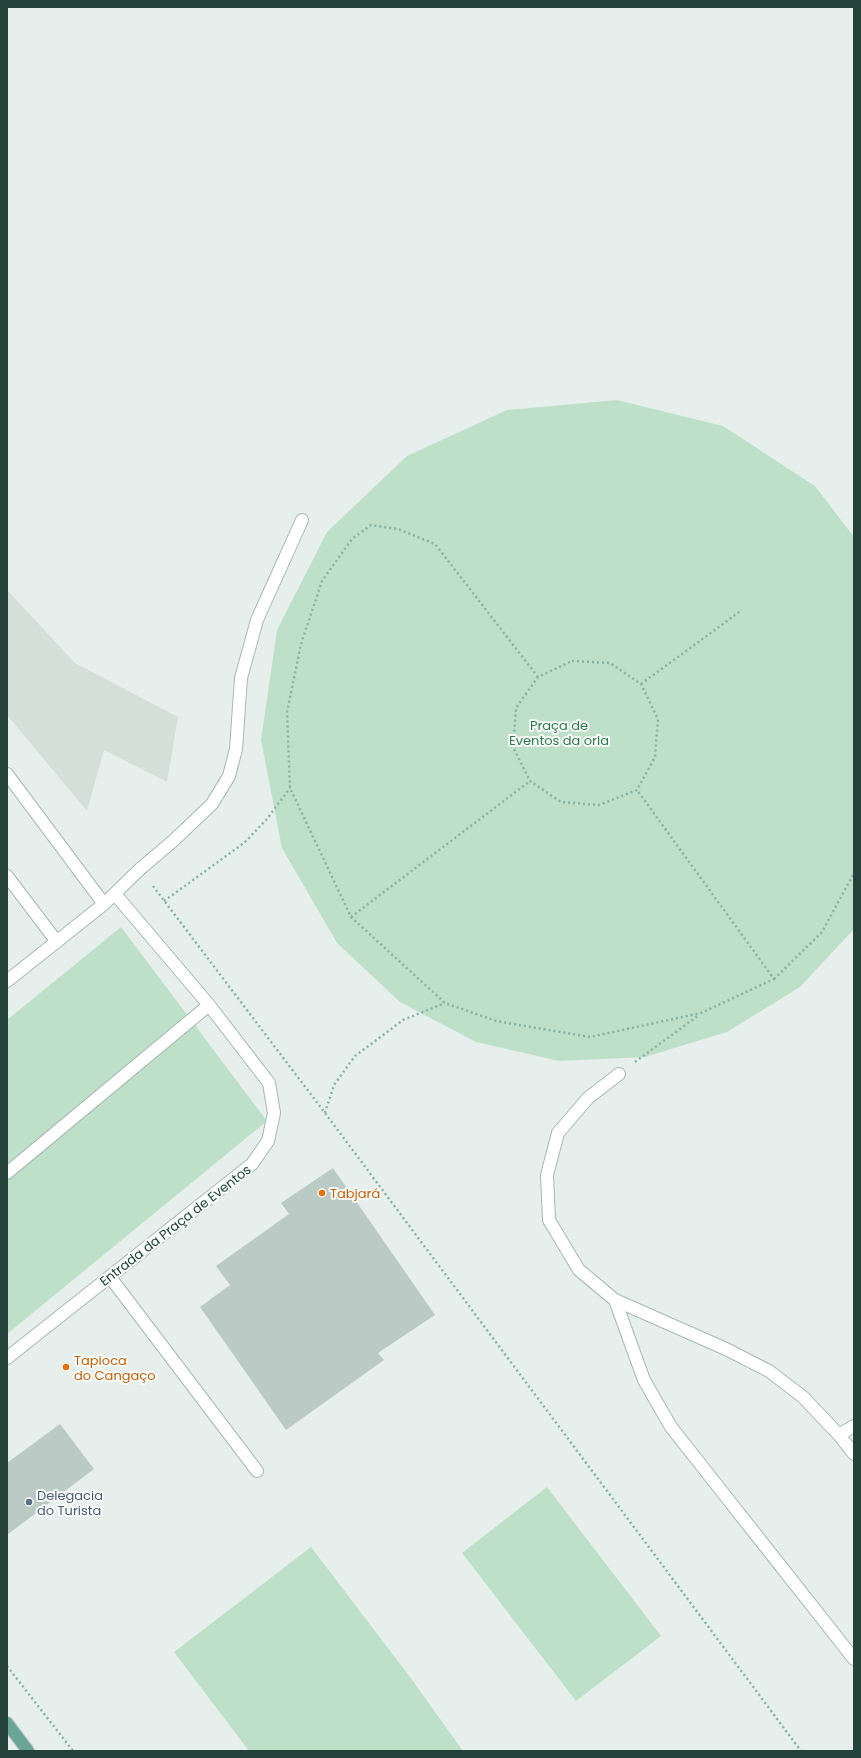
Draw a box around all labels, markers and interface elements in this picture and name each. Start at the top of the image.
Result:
park label: Praça de Eventos da orla [509,716,609,750]
street label: Entrada da Praça de Eventos [96,1160,255,1291]
place label: Tabjará [330,1184,380,1203]
marker: Tabjará [317,1188,327,1198]
place label: Tapioca do Cangaço [74,1351,156,1385]
marker: Tapioca do Cangaço [61,1362,71,1372]
place label: Delegacia do Turista [37,1486,103,1520]
marker: Delegacia do Turista [24,1497,34,1507]

